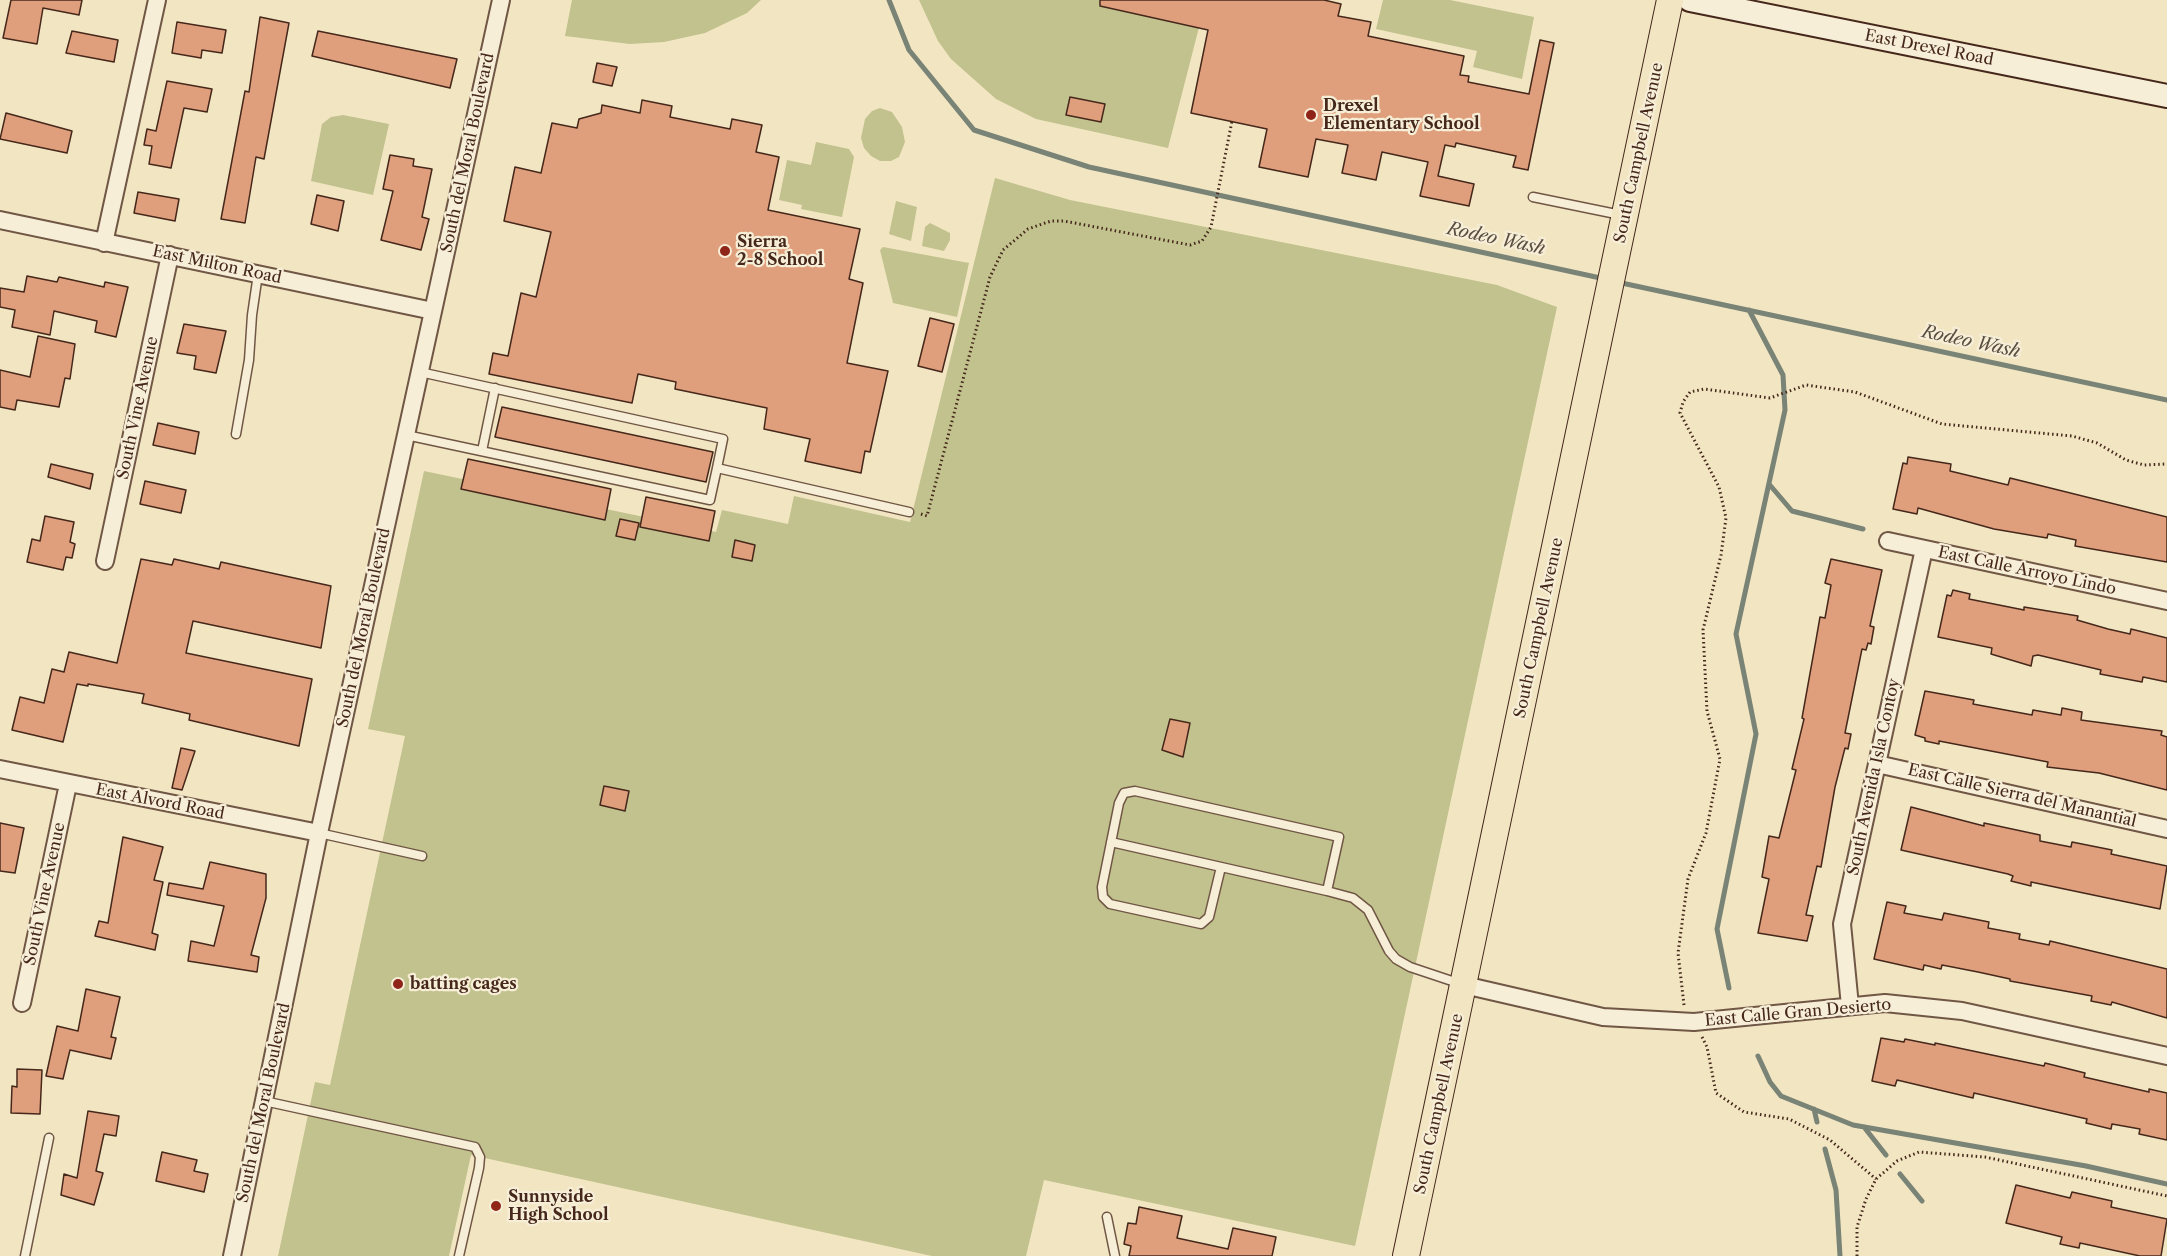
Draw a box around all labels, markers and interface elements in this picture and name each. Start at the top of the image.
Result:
street label: East Drexel Road [1863,26,1995,70]
street label: South del Moral Boulevard [437,51,499,255]
street label: South Campbell Avenue [1610,61,1668,245]
place label: Drexel Elementary School [1323,96,1480,134]
marker: Drexel Elementary School [1304,108,1318,122]
water label: Rodeo Wash [1445,218,1547,260]
place label: Sierra 2-8 School [737,232,823,270]
street label: East Milton Road [151,242,283,288]
marker: Sierra 2-8 School [718,244,732,258]
water label: Rodeo Wash [1920,321,2022,363]
street label: South Vine Avenue [113,335,163,481]
street label: South del Moral Boulevard [333,526,395,730]
street label: South Campbell Avenue [1510,536,1568,720]
street label: East Calle Arroyo Lindo [1936,543,2118,599]
street label: South Avenida Isla Contoy [1844,677,1904,877]
street label: East Calle Sierra del Manantial [1906,760,2138,832]
street label: East Alvord Road [94,780,226,824]
street label: South Vine Avenue [20,821,70,967]
place label: batting cages [410,974,517,994]
marker: batting cages [391,977,405,991]
street label: East Calle Gran Desierto [1704,995,1892,1031]
street label: South del Moral Boulevard [233,1001,295,1205]
street label: South Campbell Avenue [1410,1012,1468,1196]
place label: Sunnyside High School [508,1187,609,1225]
marker: Sunnyside High School [489,1199,503,1213]

